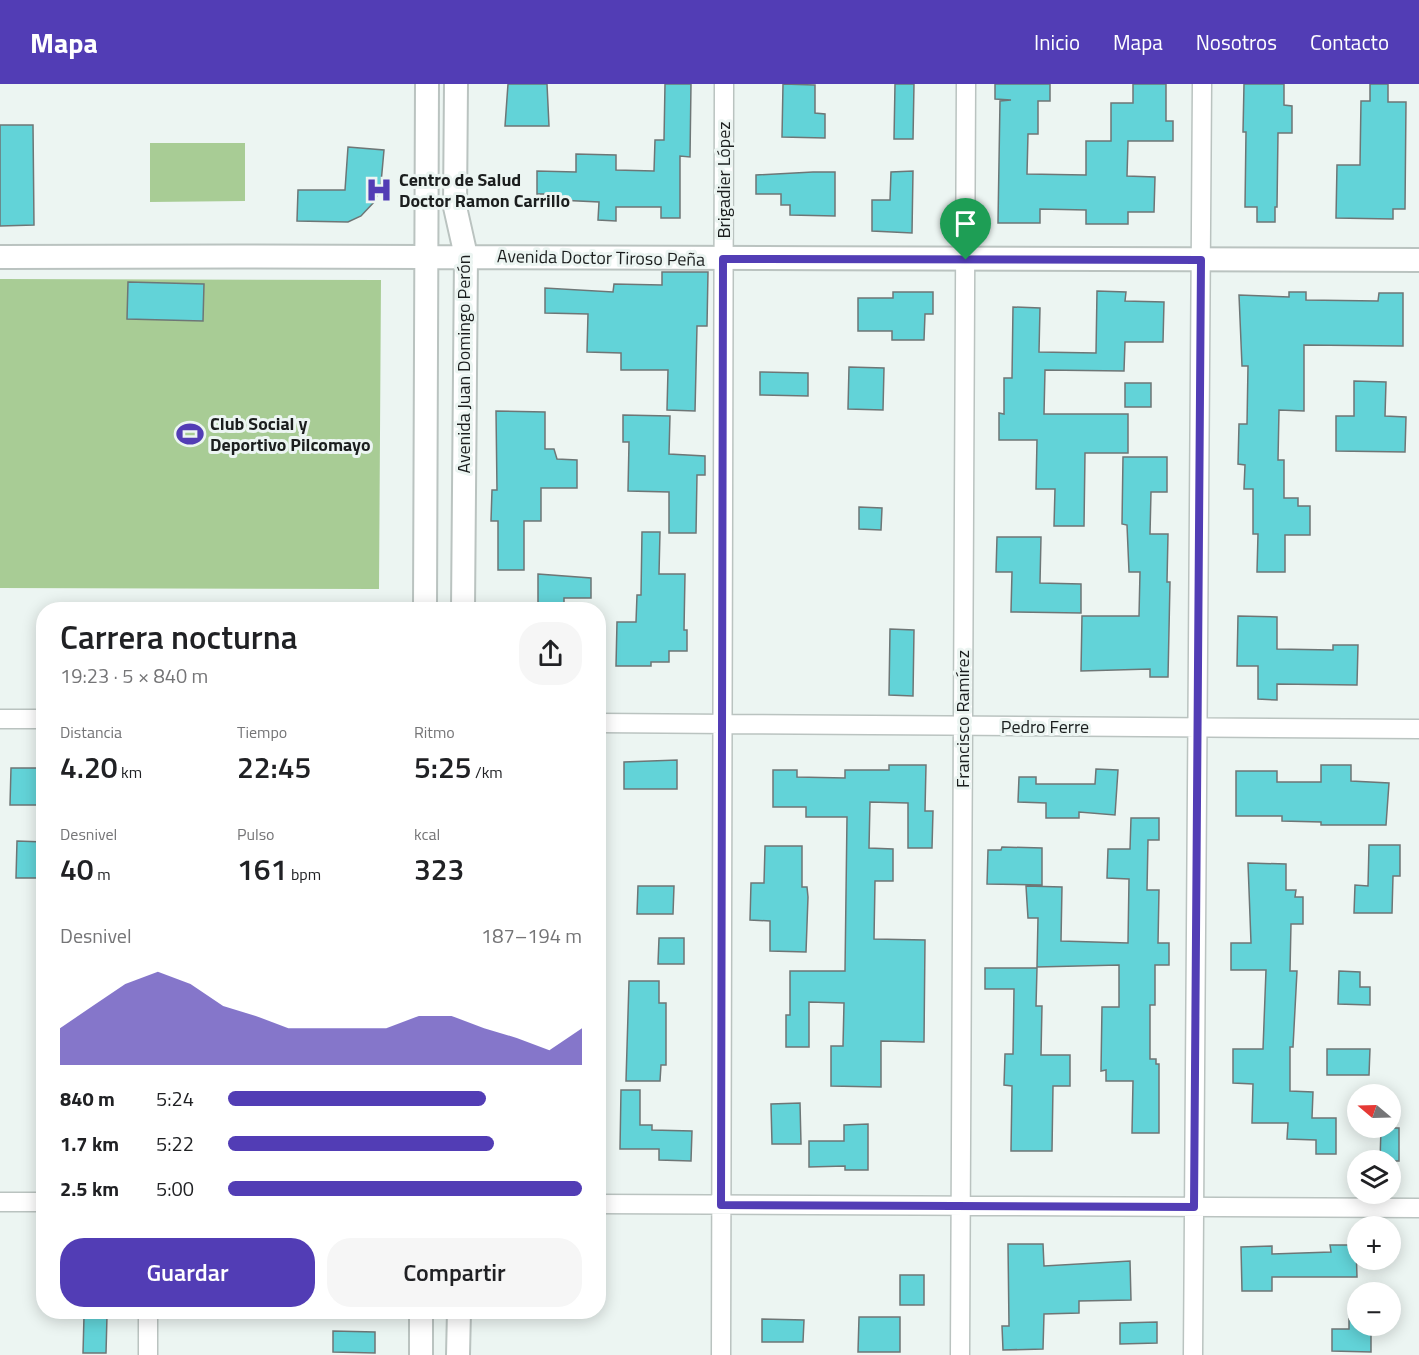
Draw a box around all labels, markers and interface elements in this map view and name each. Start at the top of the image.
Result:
text: Mapa [30,21,98,64]
text: Inicio [1034,26,1080,58]
text: Mapa [1113,26,1163,58]
text: Nosotros [1196,26,1277,58]
text: Contacto [1310,26,1389,58]
street label: Brigadier López [710,121,737,239]
place label: Centro de Salud Doctor Ramon Carrillo [399,166,570,214]
hospital icon: Centro de Salud Doctor Ramon Carrillo [364,175,394,205]
pin [940,198,991,260]
icon: arrive [949,207,982,240]
street label: Avenida Doctor Tiroso Peña [497,242,705,273]
street label: Avenida Juan Domingo Perón [450,255,477,473]
place label: Club Social y Deportivo Pilcomayo [210,410,371,458]
sports icon: Club Social y Deportivo Pilcomayo [175,419,205,449]
text: Carrera nocturna [60,612,298,662]
button: share [519,622,582,685]
street label: Francisco Ramírez [949,650,976,788]
text: 19:23 · 5 × 840 m [60,660,208,691]
street label: Pedro Ferre [1001,713,1089,740]
text: Distancia [60,720,122,744]
text: Tiempo [237,720,287,744]
text: Ritmo [414,720,455,744]
text: 4.20 [60,744,118,790]
text: 22:45 [237,744,311,790]
text: 5:25 [414,744,472,790]
text: km [118,760,142,784]
text: /km [472,760,503,784]
text: Desnivel [60,822,117,846]
text: Pulso [237,822,275,846]
text: kcal [414,822,440,846]
text: 40 [60,846,94,892]
text: 161 [237,846,287,892]
text: 323 [414,846,464,892]
text: m [94,862,111,886]
text: bpm [287,862,321,886]
text: Desnivel [60,920,132,951]
text: 187–194 m [481,920,582,951]
text: 840 m [60,1083,115,1114]
text: 5:24 [156,1083,194,1114]
north arrow [1347,1084,1401,1138]
map controls [1347,1084,1401,1336]
text: 1.7 km [60,1128,119,1159]
text: 5:22 [156,1128,194,1159]
button: layers [1347,1150,1401,1204]
text: 2.5 km [60,1173,119,1204]
text: 5:00 [156,1173,194,1204]
button: + [1347,1216,1401,1270]
button: Guardar [60,1238,315,1307]
button: Compartir [327,1238,582,1307]
button: − [1347,1282,1401,1336]

